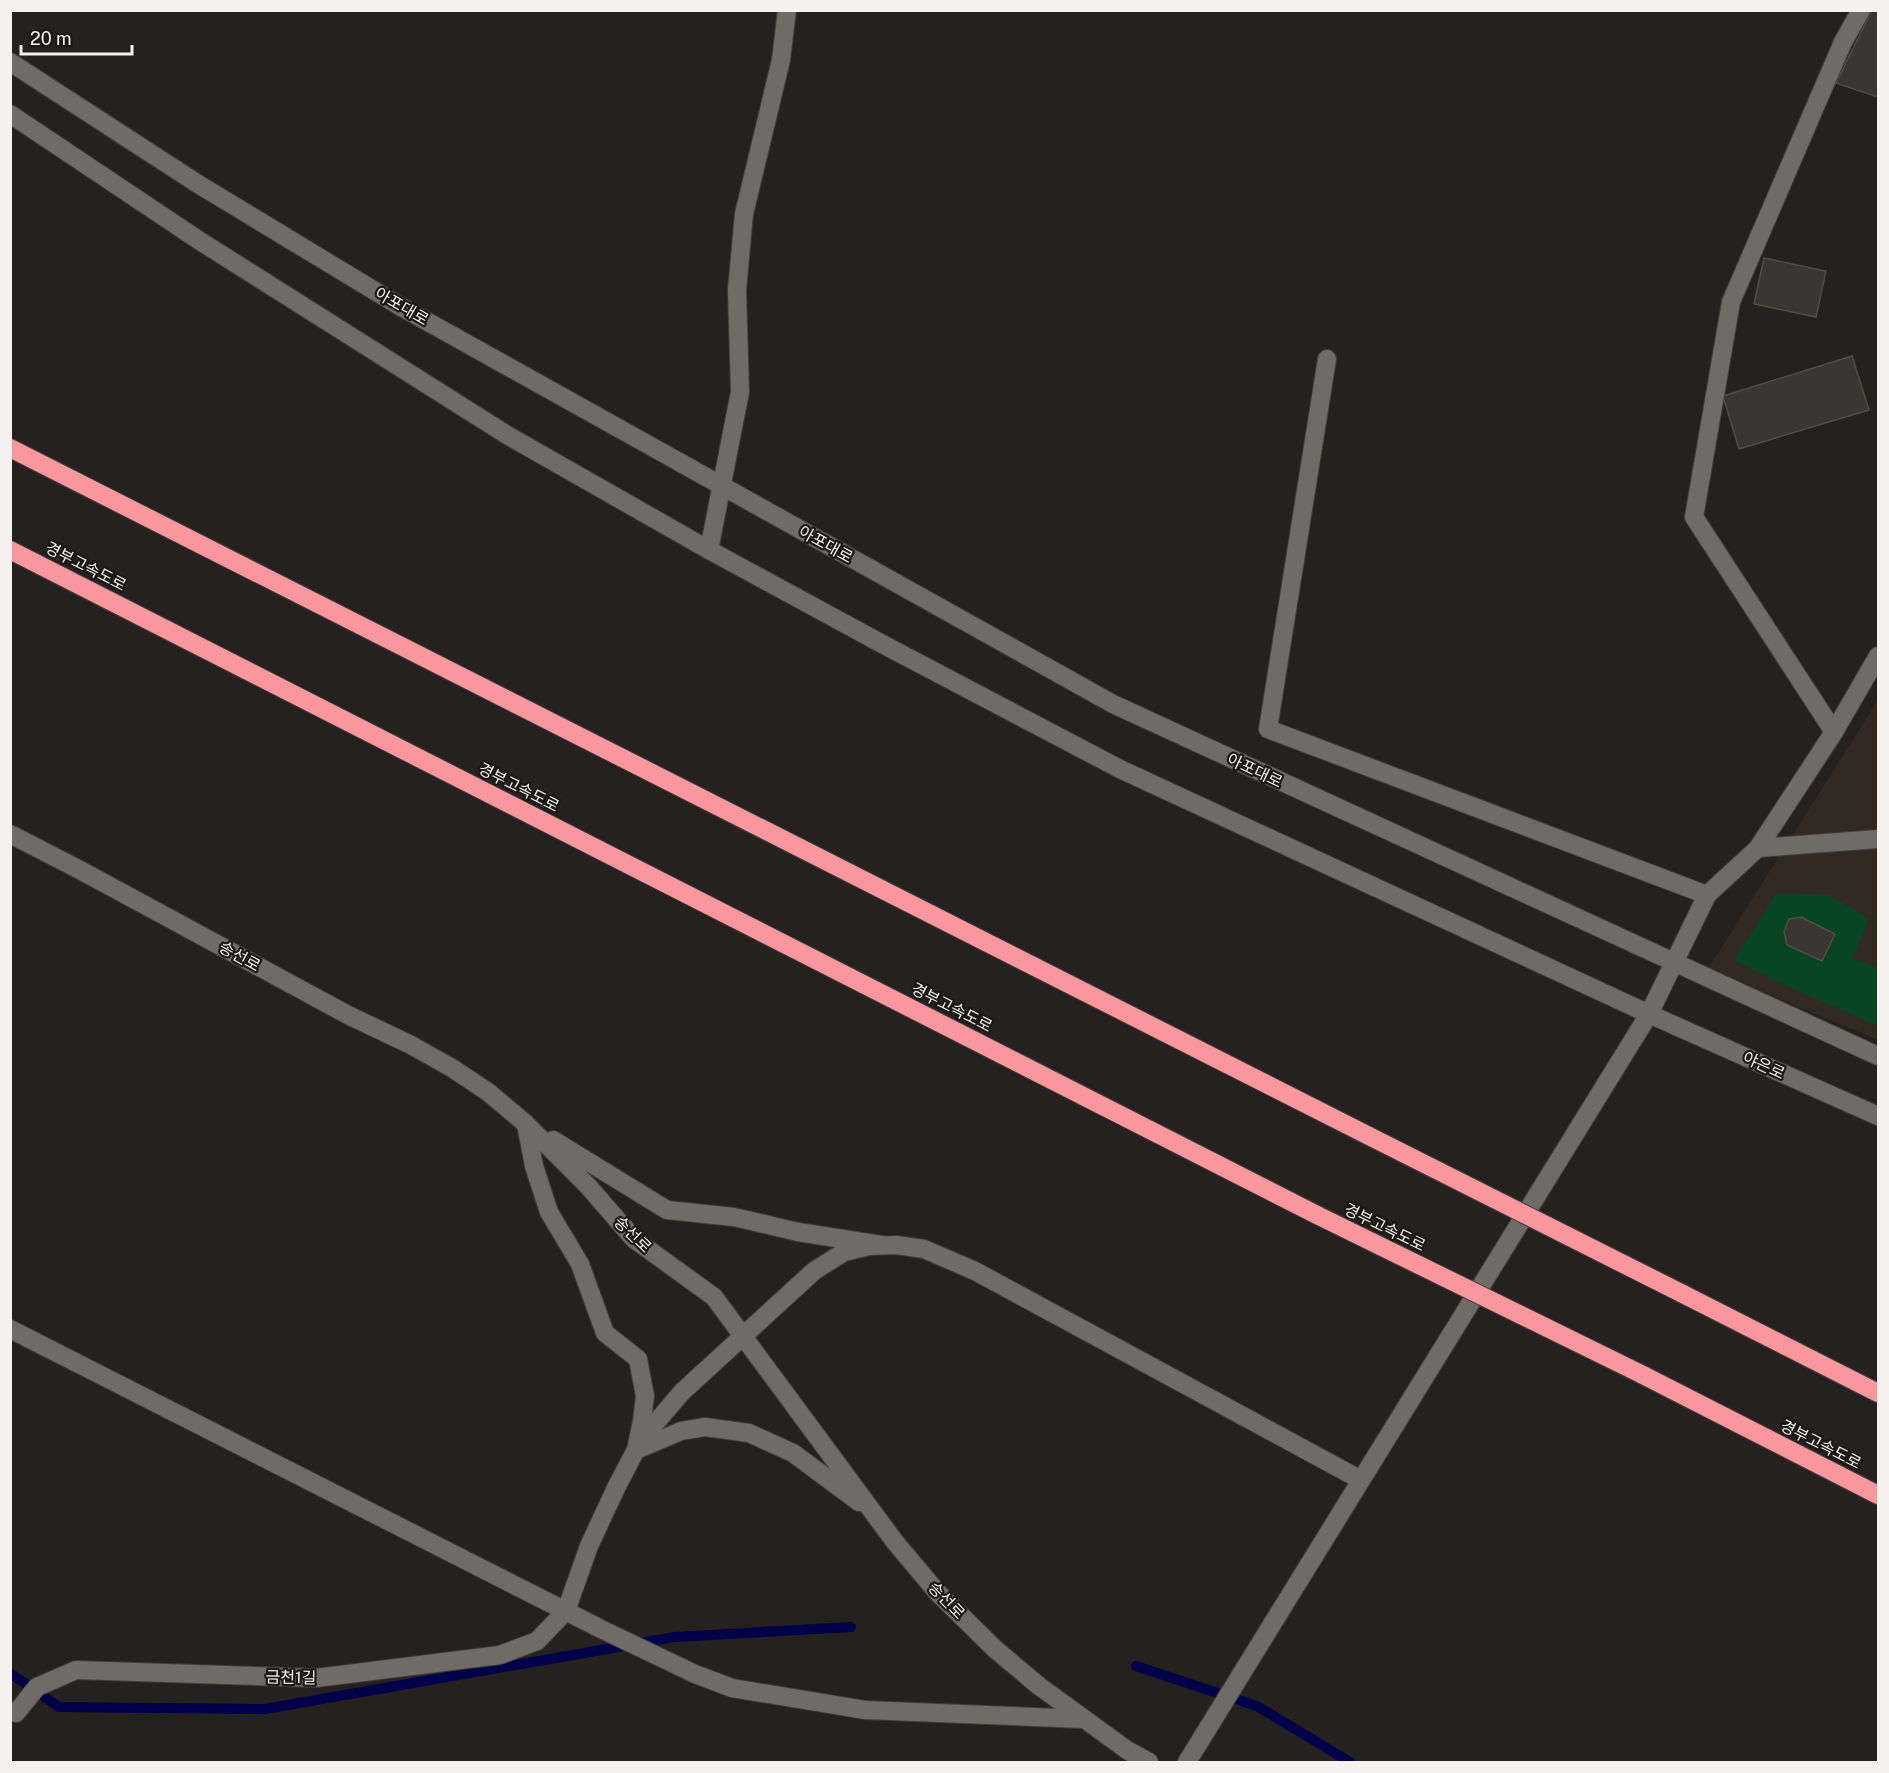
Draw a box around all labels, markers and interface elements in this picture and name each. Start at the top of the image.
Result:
scale bar [21,18,132,56]
text: 20 m [30,28,72,49]
street label: 아포대로 [371,283,432,330]
street label: 아포대로 [795,522,856,567]
street label: 경부고속도로 [42,538,130,595]
street label: 아포대로 [1224,749,1286,792]
street label: 경부고속도로 [475,759,563,816]
street label: 송선로 [216,937,264,976]
street label: 경부고속도로 [908,979,996,1036]
street label: 야은로 [1740,1048,1788,1083]
street label: 경부고속도로 [1341,1200,1429,1255]
street label: 송선로 [610,1212,655,1257]
street label: 경부고속도로 [1777,1416,1865,1473]
street label: 송선로 [924,1578,969,1623]
street label: 금천1길 [265,1668,316,1687]

